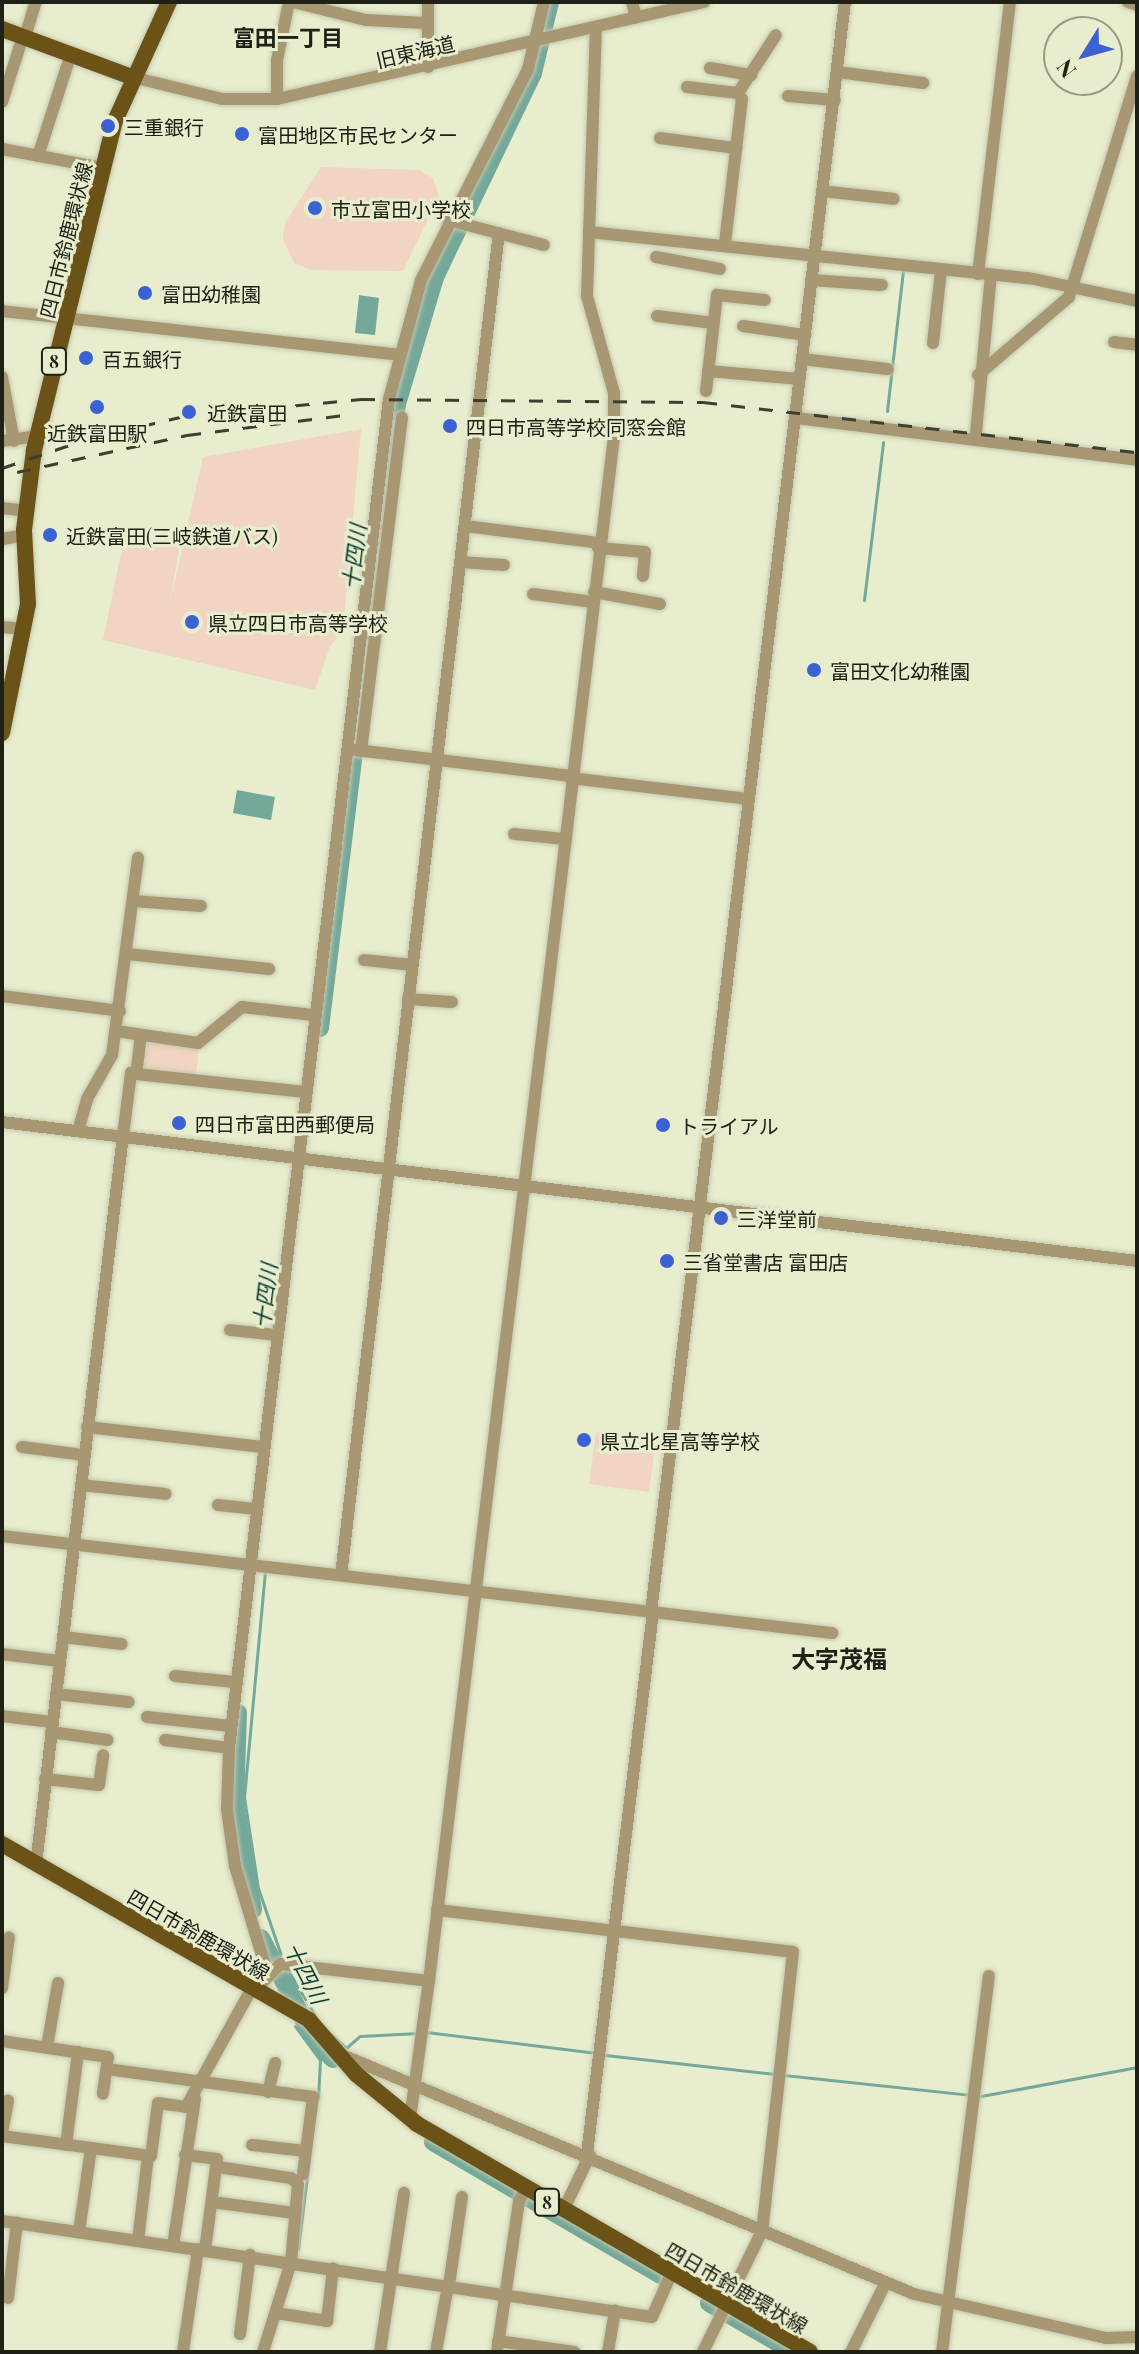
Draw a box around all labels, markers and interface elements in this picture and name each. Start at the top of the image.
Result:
north arrow [1043,16,1123,96]
district label: 富田一丁目 [233,25,343,51]
street label: 旧東海道 [373,30,457,72]
text: N [1049,54,1082,85]
place label: 三重銀行 [124,114,204,138]
marker: 三重銀行 [99,117,117,135]
place label: 富田地区市民センター [258,122,458,146]
marker: 富田地区市民センター [233,125,251,143]
street label: 四日市鈴鹿環状線 [34,159,96,321]
place label: 市立富田小学校 [331,196,471,220]
marker: 市立富田小学校 [306,199,324,217]
place label: 富田幼稚園 [161,281,261,305]
marker: 富田幼稚園 [136,284,154,302]
place label: 百五銀行 [102,346,182,370]
road number: 8 [40,347,68,375]
marker: 百五銀行 [77,349,95,367]
marker: 近鉄富田駅 [88,398,106,416]
place label: 近鉄富田 [207,400,287,424]
marker: 近鉄富田 [178,401,200,423]
place label: 四日市高等学校同窓会館 [466,414,686,438]
marker: 四日市高等学校同窓会館 [441,417,459,435]
place label: 近鉄富田駅 [47,420,147,444]
place label: 近鉄富田(三岐鉄道バス) [66,523,278,547]
water label: 十四川 [337,523,371,591]
marker: 近鉄富田(三岐鉄道バス) [41,526,59,544]
place label: 県立四日市高等学校 [208,610,388,634]
marker: 県立四日市高等学校 [183,613,201,631]
place label: 富田文化幼稚園 [830,658,970,682]
marker: 富田文化幼稚園 [805,661,823,679]
place label: 四日市富田西郵便局 [195,1111,375,1135]
place label: トライアル [679,1113,779,1137]
marker: 四日市富田西郵便局 [170,1114,188,1132]
marker: トライアル [654,1116,672,1134]
place label: 三洋堂前 [737,1206,817,1230]
marker: 三洋堂前 [712,1209,730,1227]
place label: 三省堂書店 富田店 [683,1249,848,1273]
marker: 三省堂書店 富田店 [658,1252,676,1270]
water label: 十四川 [248,1262,282,1330]
place label: 県立北星高等学校 [600,1428,760,1452]
marker: 県立北星高等学校 [575,1431,593,1449]
district label: 大字茂福 [791,1645,887,1673]
street label: 四日市鈴鹿環状線 [124,1884,274,1984]
water label: 十四川 [279,1938,333,2008]
road number: 8 [533,2188,561,2216]
street label: 四日市鈴鹿環状線 [662,2237,812,2337]

